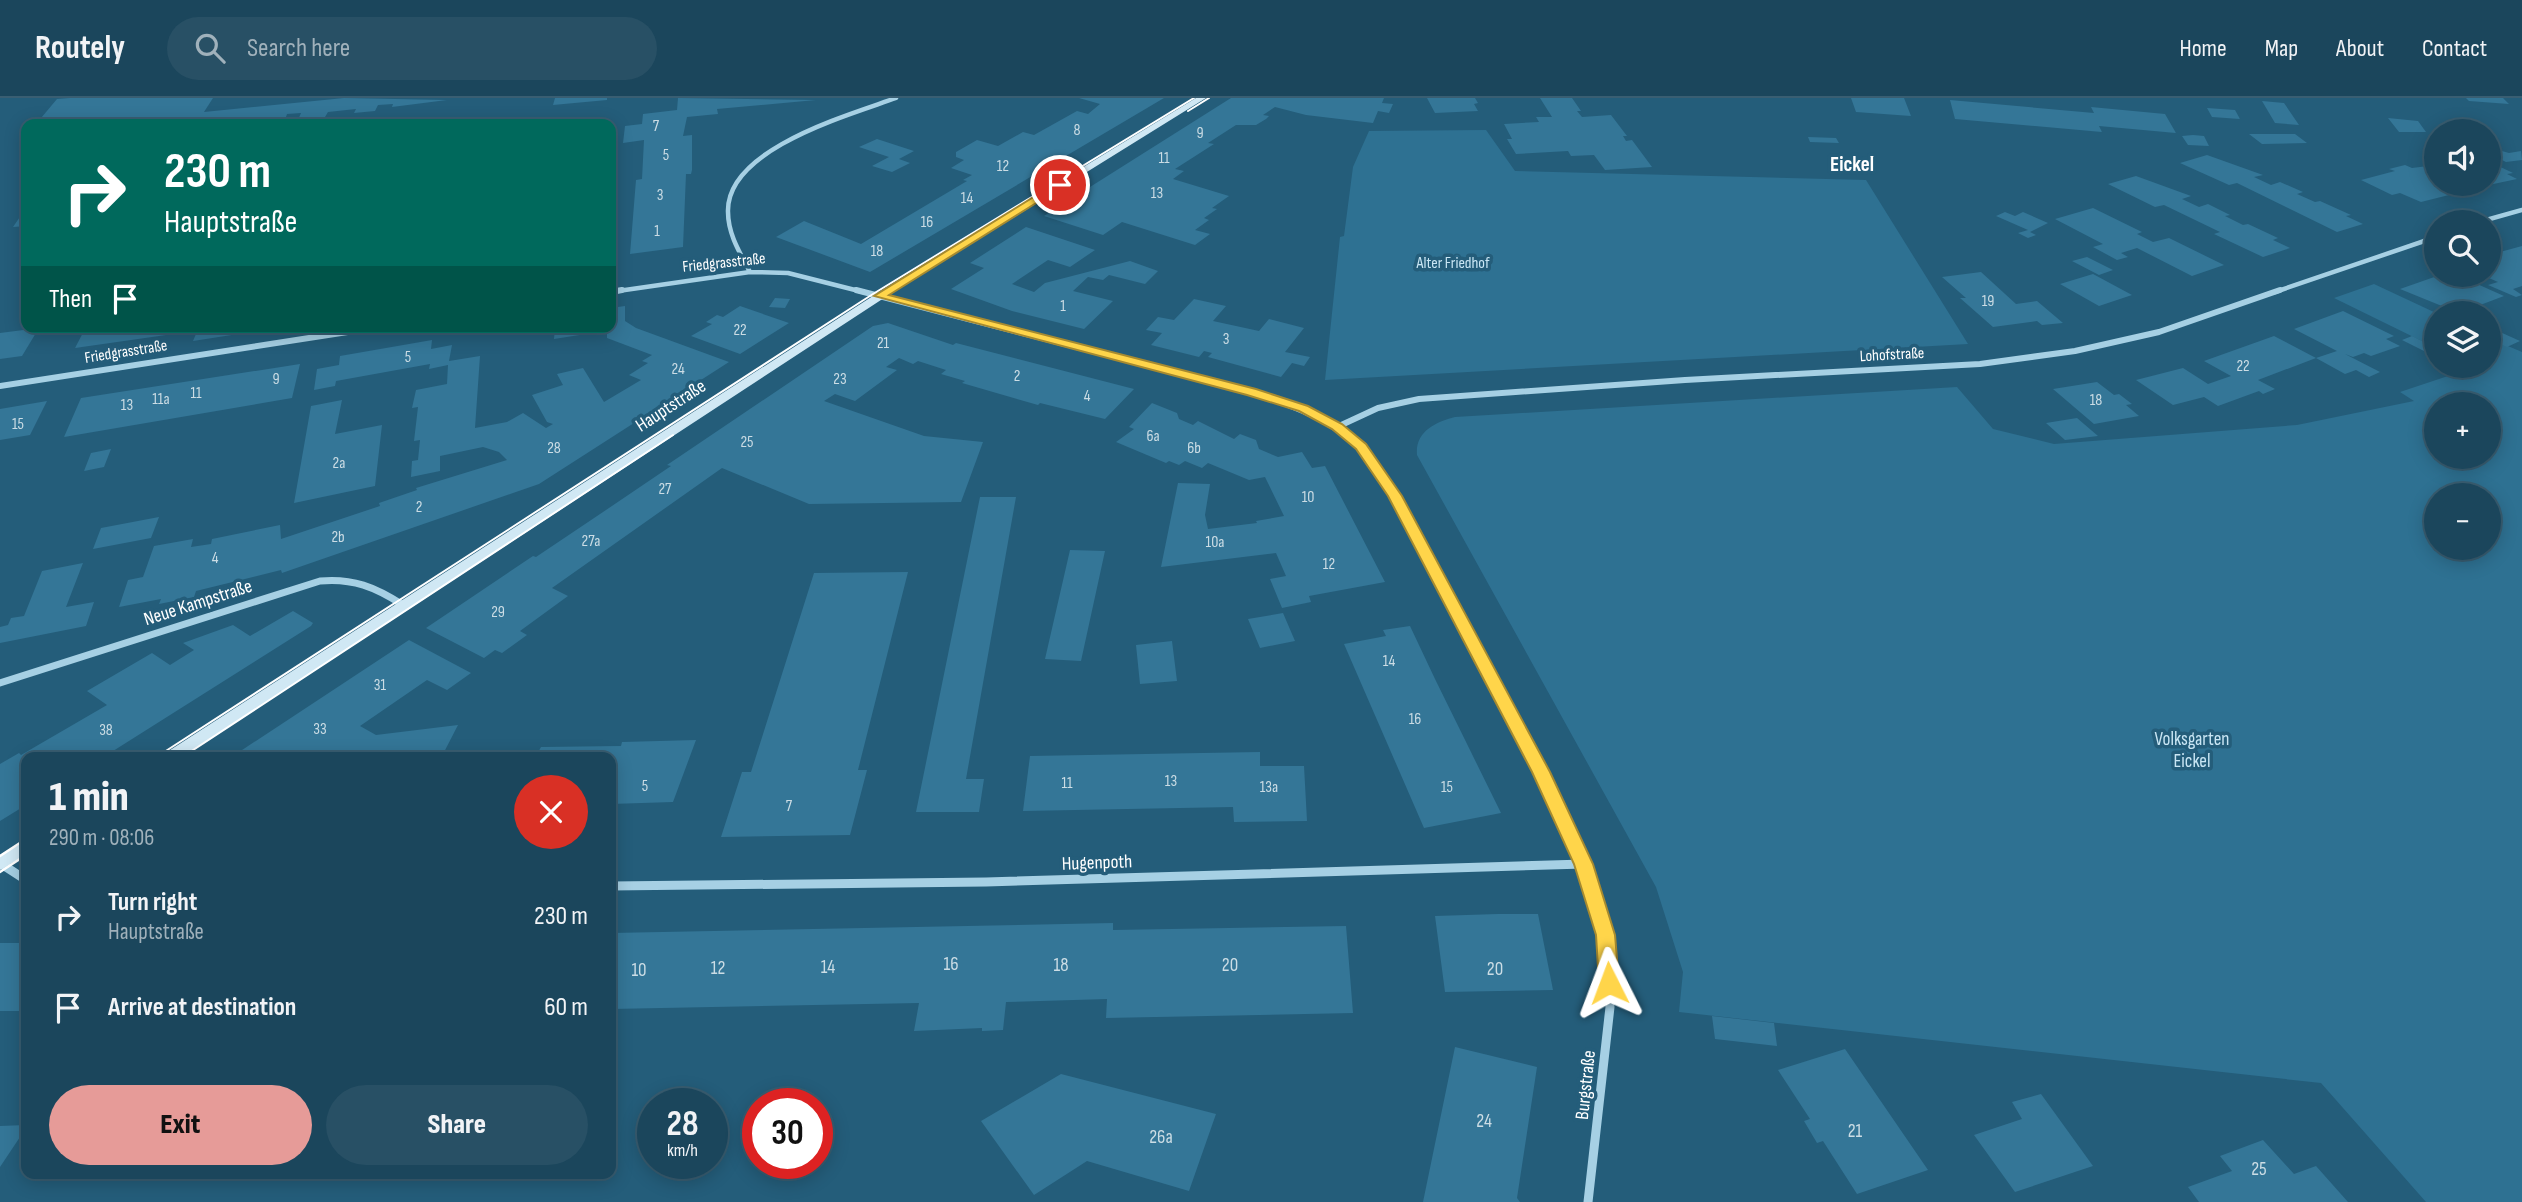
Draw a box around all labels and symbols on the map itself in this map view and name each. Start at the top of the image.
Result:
house number: 7 [653,117,660,136]
house number: 8 [1073,121,1081,140]
house number: 9 [1196,124,1204,143]
house number: 5 [663,146,669,165]
house number: 11 [1158,149,1170,168]
district label: Eickel [1830,152,1874,177]
pin [1030,155,1090,215]
house number: 12 [997,157,1009,176]
house number: 13 [1151,184,1163,203]
house number: 3 [657,186,663,205]
house number: 14 [961,189,973,208]
house number: 16 [921,213,933,232]
house number: 1 [654,222,660,241]
house number: 18 [871,242,883,261]
street label: Friedgrasstraße [682,249,766,277]
park label: Alter Friedhof [1415,254,1490,273]
house number: 19 [1982,292,1994,311]
house number: 1 [1060,297,1066,316]
house number: 22 [733,321,747,340]
house number: 3 [1223,330,1229,349]
house number: 21 [877,334,890,353]
street label: Friedgrasstraße [83,336,169,368]
street label: Lohofstraße [1859,344,1925,366]
house number: 5 [405,348,411,367]
house number: 22 [2236,357,2250,376]
house number: 24 [671,360,685,379]
house number: 2 [1014,367,1020,386]
house number: 9 [272,370,280,389]
house number: 23 [833,370,847,389]
street label: Hauptstraße [632,375,710,437]
house number: 11 [190,384,202,403]
house number: 4 [1084,387,1091,406]
house number: 11a [152,390,170,409]
house number: 18 [2090,391,2102,410]
house number: 13 [121,396,133,415]
house number: 15 [12,415,24,434]
house number: 6a [1146,427,1160,446]
house number: 25 [740,433,754,452]
house number: 28 [547,439,561,458]
house number: 6b [1187,439,1201,458]
house number: 2a [333,454,345,473]
house number: 27 [658,480,672,499]
house number: 10 [1302,488,1314,507]
house number: 2 [416,498,422,517]
house number: 2b [331,528,345,547]
house number: 27a [582,532,600,551]
house number: 10a [1206,533,1224,552]
house number: 4 [212,549,219,568]
house number: 12 [1323,555,1335,574]
street label: Neue Kampstraße [141,575,255,631]
house number: 29 [491,603,505,622]
house number: 14 [1383,652,1395,671]
house number: 31 [374,676,387,695]
house number: 16 [1409,710,1421,729]
house number: 33 [313,720,327,739]
house number: 38 [99,721,113,740]
park label: Volksgarten Eickel [2155,728,2229,773]
house number: 13 [1165,772,1177,791]
house number: 11 [1061,774,1073,793]
house number: 5 [642,777,648,796]
house number: 13a [1260,778,1278,797]
house number: 15 [1441,778,1453,797]
house number: 7 [786,797,793,816]
street label: Hugenpoth [1061,850,1133,876]
position arrow [1572,946,1646,1020]
house number: 16 [944,953,958,976]
house number: 18 [1054,954,1068,977]
house number: 20 [1222,954,1238,977]
house number: 14 [821,956,835,979]
house number: 12 [711,957,725,980]
house number: 20 [1487,958,1503,981]
house number: 10 [631,959,647,982]
street label: Burgstraße [1571,1049,1601,1121]
speed limit sign: 30 [742,1088,833,1179]
house number: 24 [1476,1110,1492,1133]
house number: 21 [1848,1120,1863,1143]
house number: 26a [1149,1126,1173,1149]
house number: 25 [2251,1158,2267,1181]

